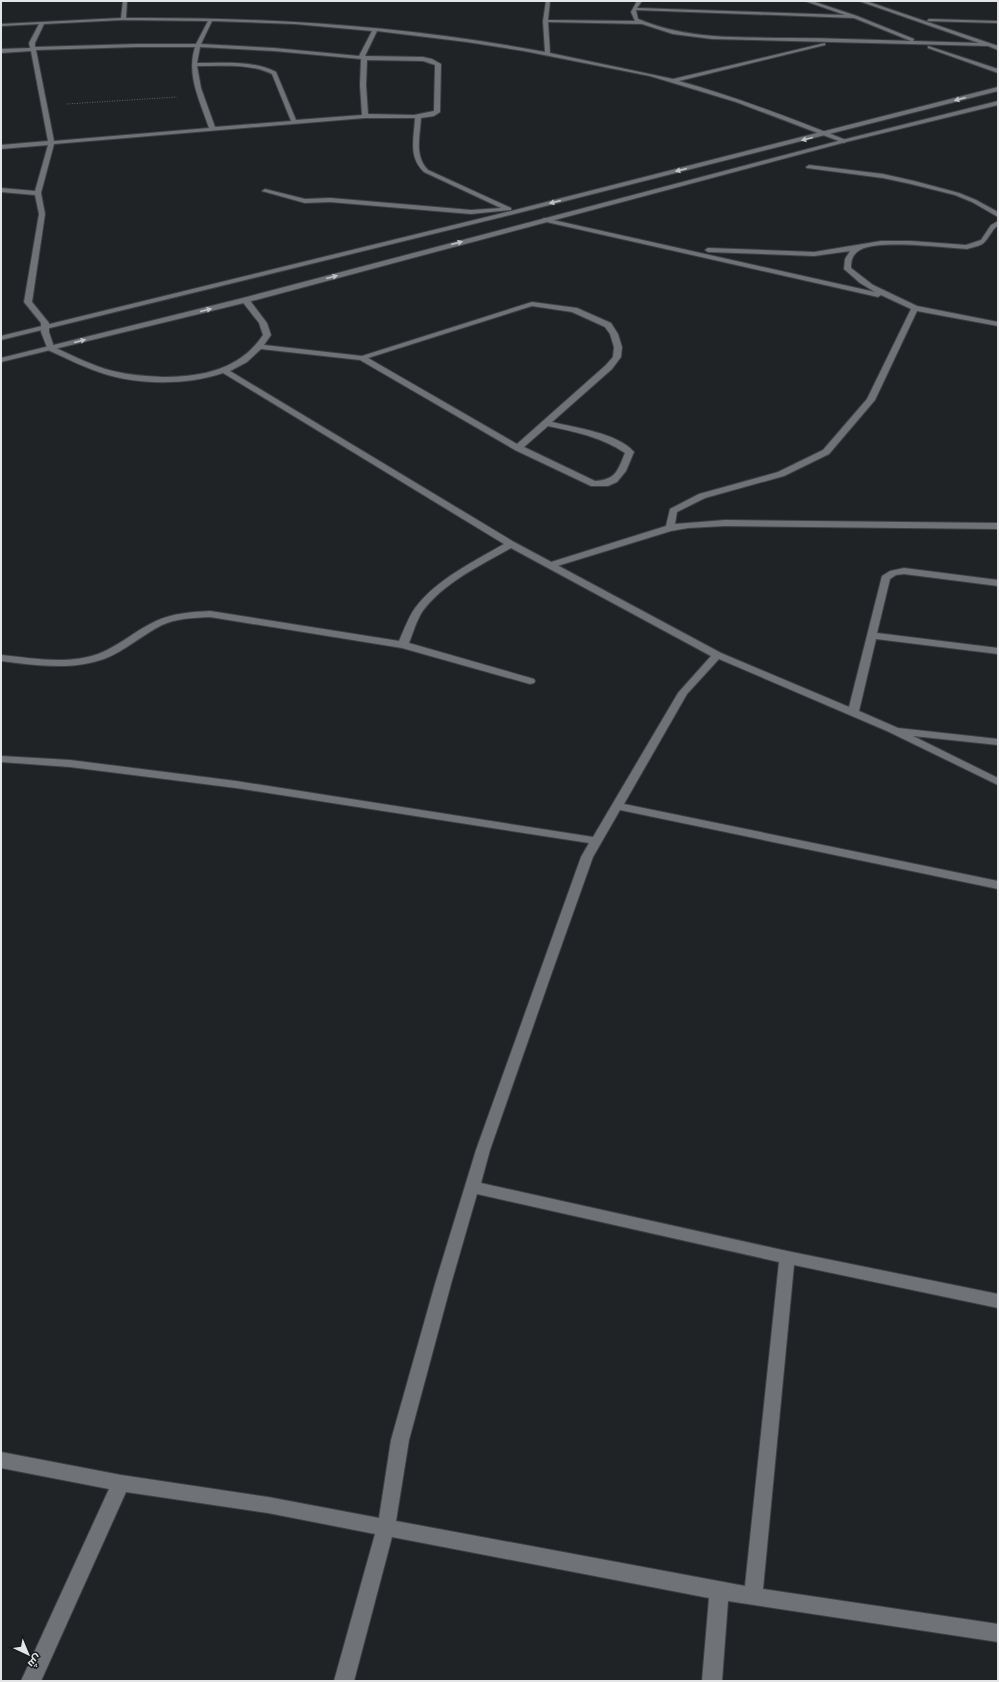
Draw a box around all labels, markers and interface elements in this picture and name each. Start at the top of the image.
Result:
one-way arrow [954,96,966,102]
one-way arrow [801,136,813,142]
one-way arrow [675,168,687,174]
one-way arrow [549,200,561,206]
one-way arrow [451,240,463,246]
one-way arrow [326,274,338,280]
one-way arrow [200,306,212,312]
one-way arrow [73,337,86,343]
north arrow [8,1634,48,1674]
text: ش [25,1651,44,1670]

